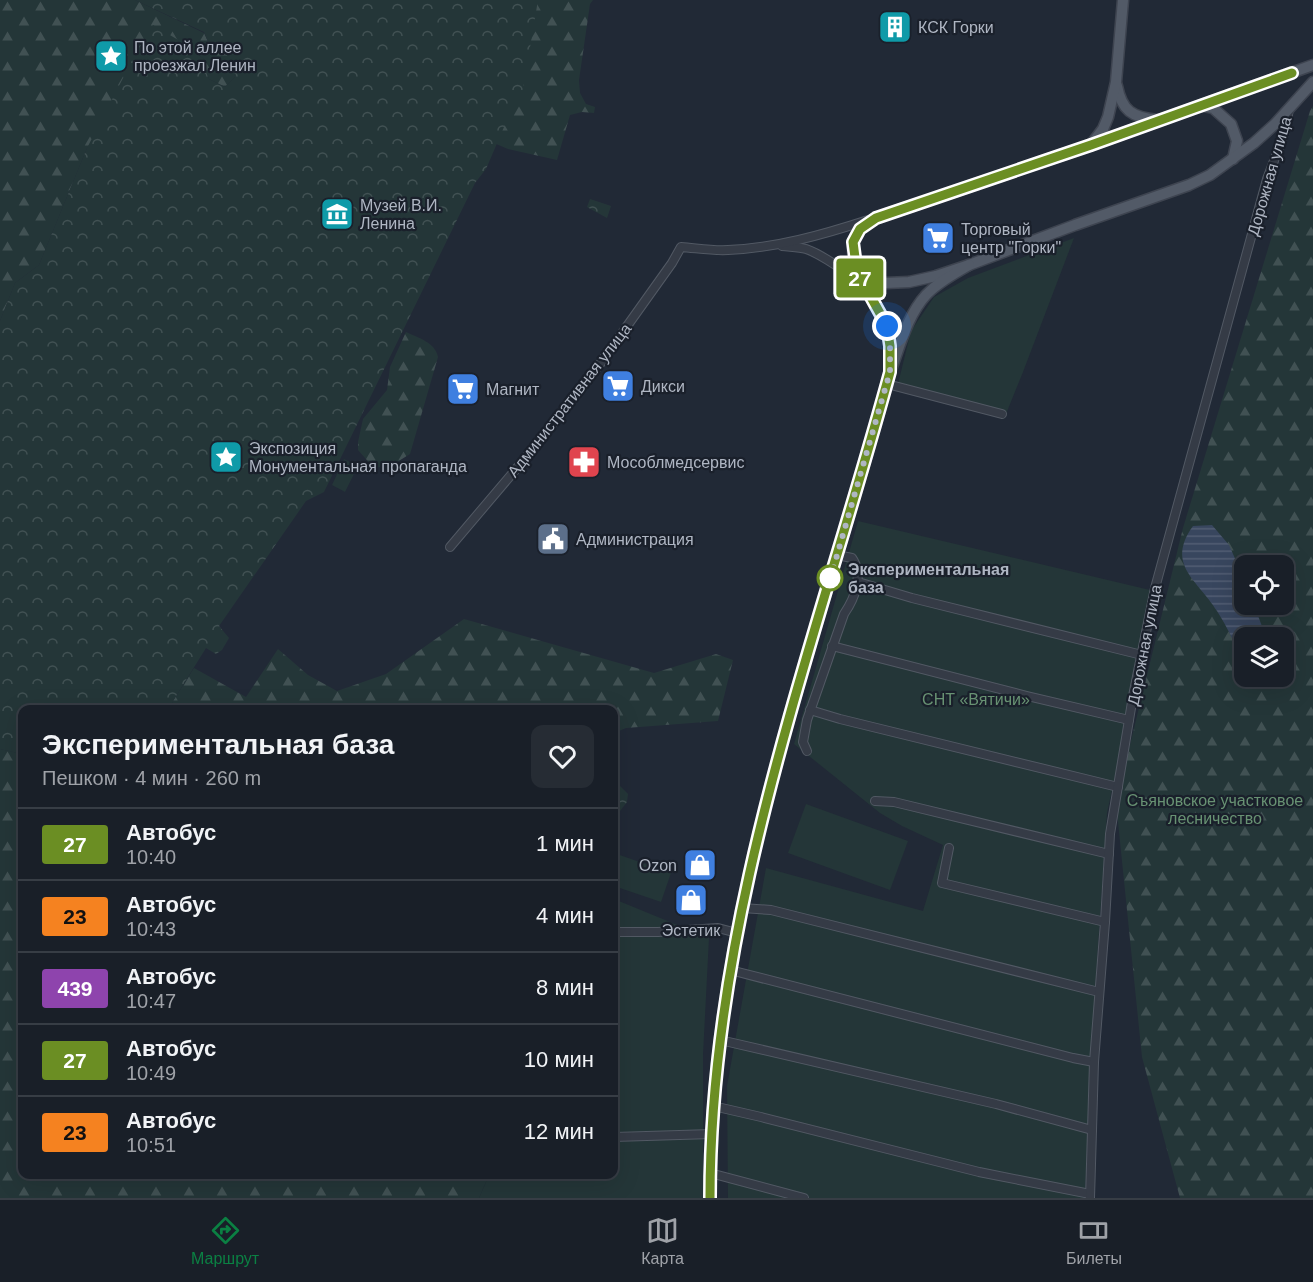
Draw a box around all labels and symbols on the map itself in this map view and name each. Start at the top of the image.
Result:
building icon: КСК Горки [877,9,913,45]
place label: КСК Горки [918,19,994,36]
place icon: По этой аллее проезжал Ленин [93,38,129,74]
place label: По этой аллее проезжал Ленин [134,39,256,74]
street label: Дорожная улица [1244,115,1295,238]
museum icon: Музей В.И. Ленина [319,196,355,232]
place label: Музей В.И. Ленина [360,197,442,232]
supermarket icon: Торговый центр "Горки" [920,220,956,256]
place label: Торговый центр "Горки" [961,221,1061,256]
line badge: 27 [833,258,887,298]
your location [872,311,902,341]
street label: Административная улица [504,320,635,480]
supermarket icon: Дикси [600,368,636,404]
supermarket icon: Магнит [445,371,481,407]
place label: Дикси [641,378,685,395]
place label: Магнит [486,381,540,398]
place icon: Экспозиция Монументальная пропаганда [208,439,244,475]
place label: Экспозиция Монументальная пропаганда [249,440,467,475]
pharmacy icon: Мособлмедсервис [566,444,602,480]
place label: Мособлмедсервис [607,454,744,471]
public building icon: Администрация [535,521,571,557]
place label: Администрация [576,531,694,548]
place label: Экспериментальная база [848,561,1009,596]
marker: Экспериментальная база [817,565,843,591]
street label: Дорожная улица [1124,583,1165,707]
park label: СНТ «Вятичи» [922,691,1030,708]
park label: Съяновское участковое лесничество [1127,792,1303,827]
shop icon: Ozon [682,847,718,883]
place label: Ozon [639,857,677,874]
shop icon: Эстетик [673,882,709,918]
place label: Эстетик [662,922,721,939]

